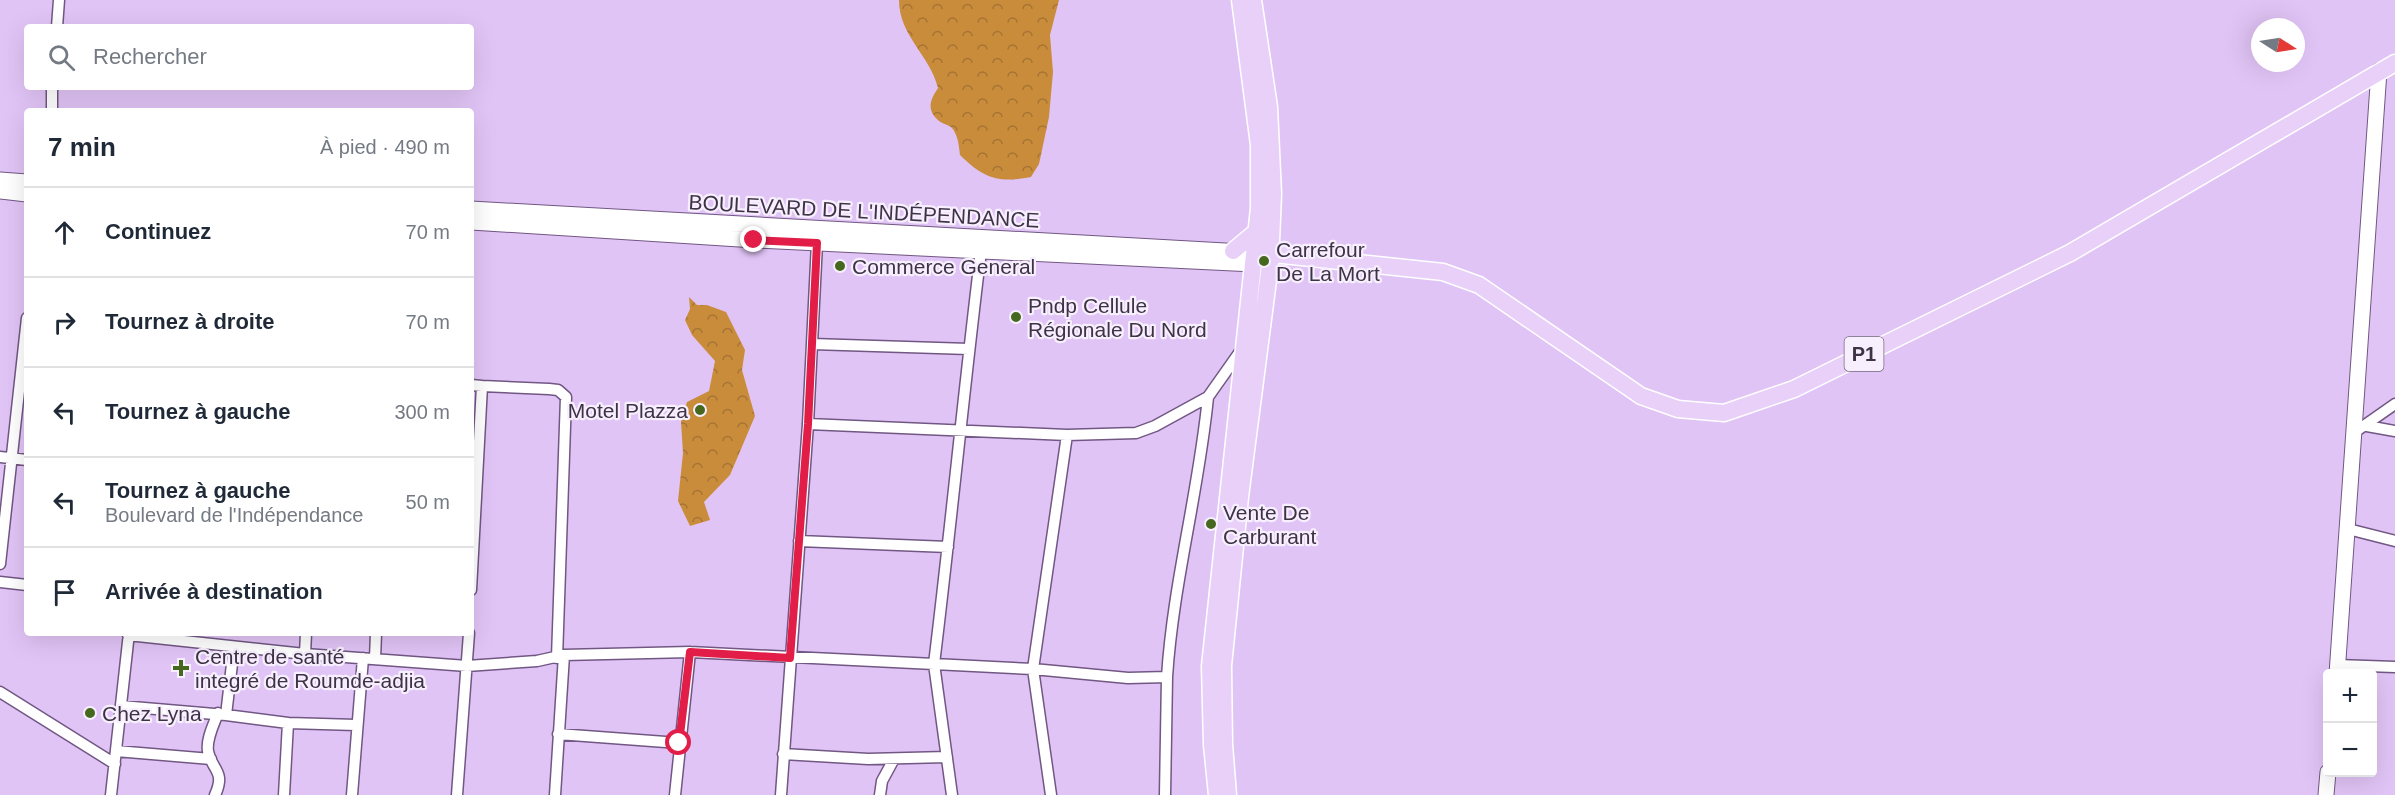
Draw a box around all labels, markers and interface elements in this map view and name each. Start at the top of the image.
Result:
north arrow [2251,18,2305,72]
search box [24,24,474,90]
icon: search [45,41,78,74]
text: Rechercher [93,44,207,69]
text: 7 min [48,132,116,162]
text: À pied · 490 m [320,136,450,158]
street label: BOULEVARD DE L'INDÉPENDANCE [688,190,1040,232]
icon: ahead [48,216,81,249]
text: Continuez [105,219,211,244]
text: 70 m [406,221,450,243]
route end [740,226,766,252]
place label: Carrefour De La Mort [1276,238,1380,285]
marker: Carrefour De La Mort [1257,254,1271,268]
place label: Commerce General [852,255,1035,278]
marker: Commerce General [833,259,847,273]
place label: Pndp Cellule Régionale Du Nord [1028,294,1207,341]
icon: right [48,306,81,339]
text: Tournez à droite [105,309,275,334]
marker: Pndp Cellule Régionale Du Nord [1009,310,1023,324]
text: 70 m [406,311,450,333]
road number: P1 [1844,337,1884,371]
icon: left [48,396,81,429]
text: Tournez à gauche [105,399,290,424]
place label: Motel Plazza [568,399,688,422]
text: 300 m [394,401,450,423]
marker: Motel Plazza [693,403,707,417]
text: Tournez à gauche [105,478,290,503]
icon: left [48,486,81,519]
text: 50 m [406,491,450,513]
place label: Vente De Carburant [1223,501,1317,548]
text: Boulevard de l'Indépendance [105,504,363,526]
marker: Vente De Carburant [1204,517,1218,531]
icon: arrive [48,576,81,609]
text: Arrivée à destination [105,579,323,604]
place label: Centre de santé integré de Roumde-adjia [195,645,425,692]
marker: Centre de santé integré de Roumde-adjia [172,659,190,677]
map controls [2323,669,2377,777]
button: + [2323,669,2377,723]
place label: Chez Lyna [102,702,202,725]
marker: Chez Lyna [83,706,97,720]
button: − [2323,723,2377,777]
route start [665,729,691,755]

